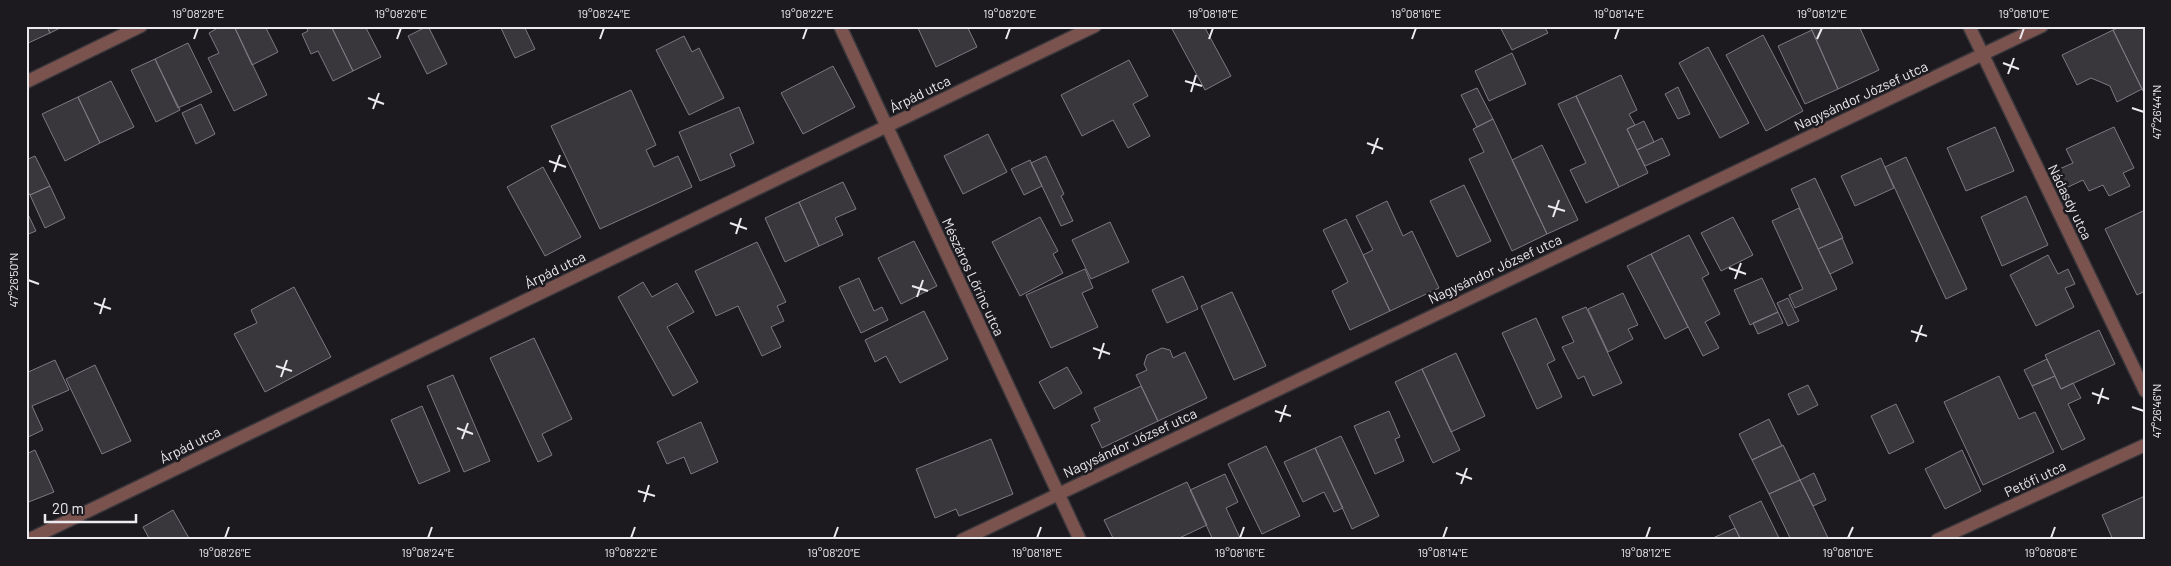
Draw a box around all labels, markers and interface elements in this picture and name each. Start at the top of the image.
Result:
text: 19°08'28"E [172,6,224,20]
text: 19°08'26"E [375,6,427,20]
text: 19°08'24"E [578,6,630,20]
text: 19°08'22"E [781,6,833,20]
text: 19°08'20"E [983,6,1037,20]
text: 19°08'18"E [1188,6,1238,20]
text: 19°08'16"E [1391,6,1441,20]
text: 19°08'14"E [1594,6,1644,20]
text: 19°08'12"E [1797,6,1847,20]
text: 19°08'10"E [1998,6,2050,20]
street label: Nagysándor József utca [1791,57,1930,134]
street label: Árpád utca [887,72,953,116]
text: 47°26'44"N [2149,85,2163,139]
street label: Nádasdy utca [2045,161,2096,242]
street label: Mészáros Lőrinc utca [939,215,1008,338]
street label: Nagysándor József utca [1425,230,1564,307]
street label: Árpád utca [522,248,588,292]
text: 47°26'50"N [6,253,20,307]
text: 47°26'46"N [2149,384,2163,438]
street label: Nagysándor József utca [1060,404,1199,481]
street label: Árpád utca [157,423,223,467]
street label: Petőfi utca [2001,457,2068,500]
scale bar [45,491,136,523]
text: 20 m [52,499,84,517]
text: 19°08'26"E [199,545,251,559]
text: 19°08'24"E [402,545,454,559]
text: 19°08'22"E [605,545,657,559]
text: 19°08'20"E [807,545,861,559]
text: 19°08'18"E [1012,545,1062,559]
text: 19°08'16"E [1215,545,1265,559]
text: 19°08'14"E [1418,545,1468,559]
text: 19°08'12"E [1621,545,1671,559]
text: 19°08'10"E [1822,545,1874,559]
text: 19°08'08"E [2024,545,2078,559]

